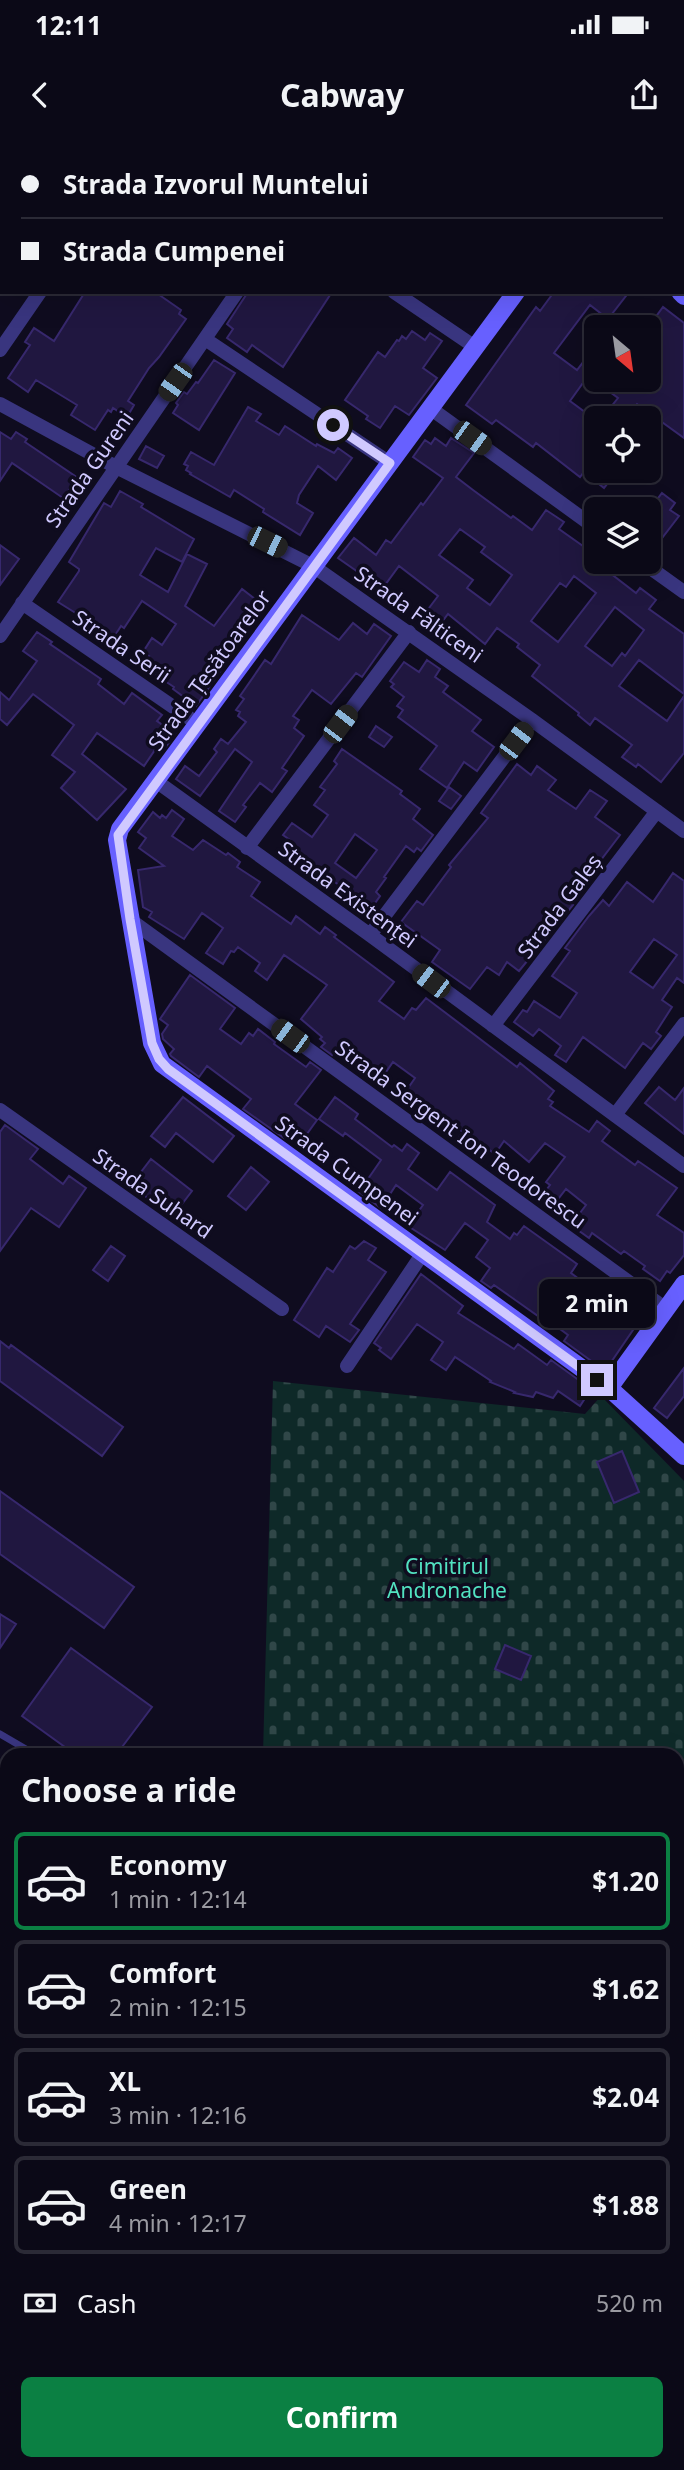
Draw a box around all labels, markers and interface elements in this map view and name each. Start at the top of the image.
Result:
text: 12:11 [35,7,102,43]
text: Cabway [280,73,404,116]
icon: back [21,76,59,114]
icon: share [625,76,663,114]
text: Strada Izvorul Muntelui [63,166,369,202]
text: Strada Cumpenei [63,233,285,269]
north arrow [584,315,662,392]
map controls [584,315,661,574]
car [155,359,196,405]
street label: Strada Gureni [39,405,139,533]
button: locate [584,406,661,483]
route start [317,409,349,441]
car [449,417,496,459]
button: layers [584,497,661,574]
car [244,523,291,561]
street label: Strada Fălticeni [349,559,489,669]
street label: Strada Țesătoarelor [141,584,277,756]
street label: Strada Serii [68,603,176,689]
car [319,701,362,747]
car [495,718,538,764]
street label: Strada Existenței [273,834,423,954]
street label: Strada Galeș [511,848,607,964]
car [408,960,455,1002]
car [267,1015,314,1057]
street label: Strada Sergent Ion Teodorescu [330,1033,592,1235]
street label: Strada Cumpenei [270,1109,424,1231]
street label: Strada Suhard [88,1141,218,1245]
callout: 2 min [539,1278,655,1328]
text: 2 min [565,1287,629,1319]
route end [581,1364,613,1396]
park label: Cimitirul Andronache [387,1552,507,1604]
text: Choose a ride [21,1768,237,1811]
text: Economy [109,1847,227,1883]
icon: car [25,1850,88,1913]
text: $1.20 [592,1863,659,1899]
text: 1 min · 12:14 [109,1883,247,1915]
text: Comfort [109,1955,217,1991]
icon: car [25,1958,88,2021]
text: $1.62 [592,1971,659,2007]
text: 2 min · 12:15 [109,1991,247,2023]
text: XL [109,2063,141,2099]
icon: car [25,2066,88,2129]
text: $2.04 [592,2079,659,2115]
text: 3 min · 12:16 [109,2099,247,2131]
text: Green [109,2171,187,2207]
icon: car [25,2174,88,2237]
text: $1.88 [592,2187,659,2223]
text: 4 min · 12:17 [109,2207,247,2239]
icon: cash [21,2284,59,2322]
text: Cash [77,2285,137,2321]
text: 520 m [596,2287,663,2319]
button: Confirm [21,2377,663,2457]

